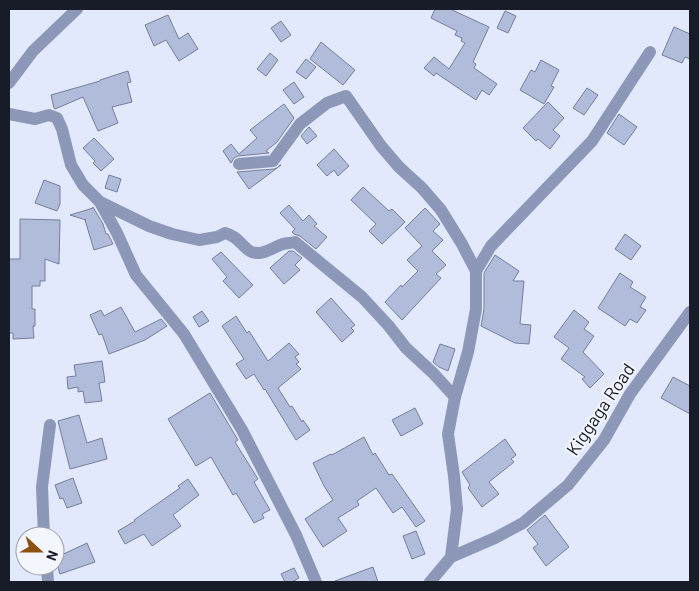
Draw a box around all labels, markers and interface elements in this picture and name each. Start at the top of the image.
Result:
street label: Kiggaga Road [561,359,639,459]
north arrow [15,526,65,576]
text: N [43,548,62,563]

